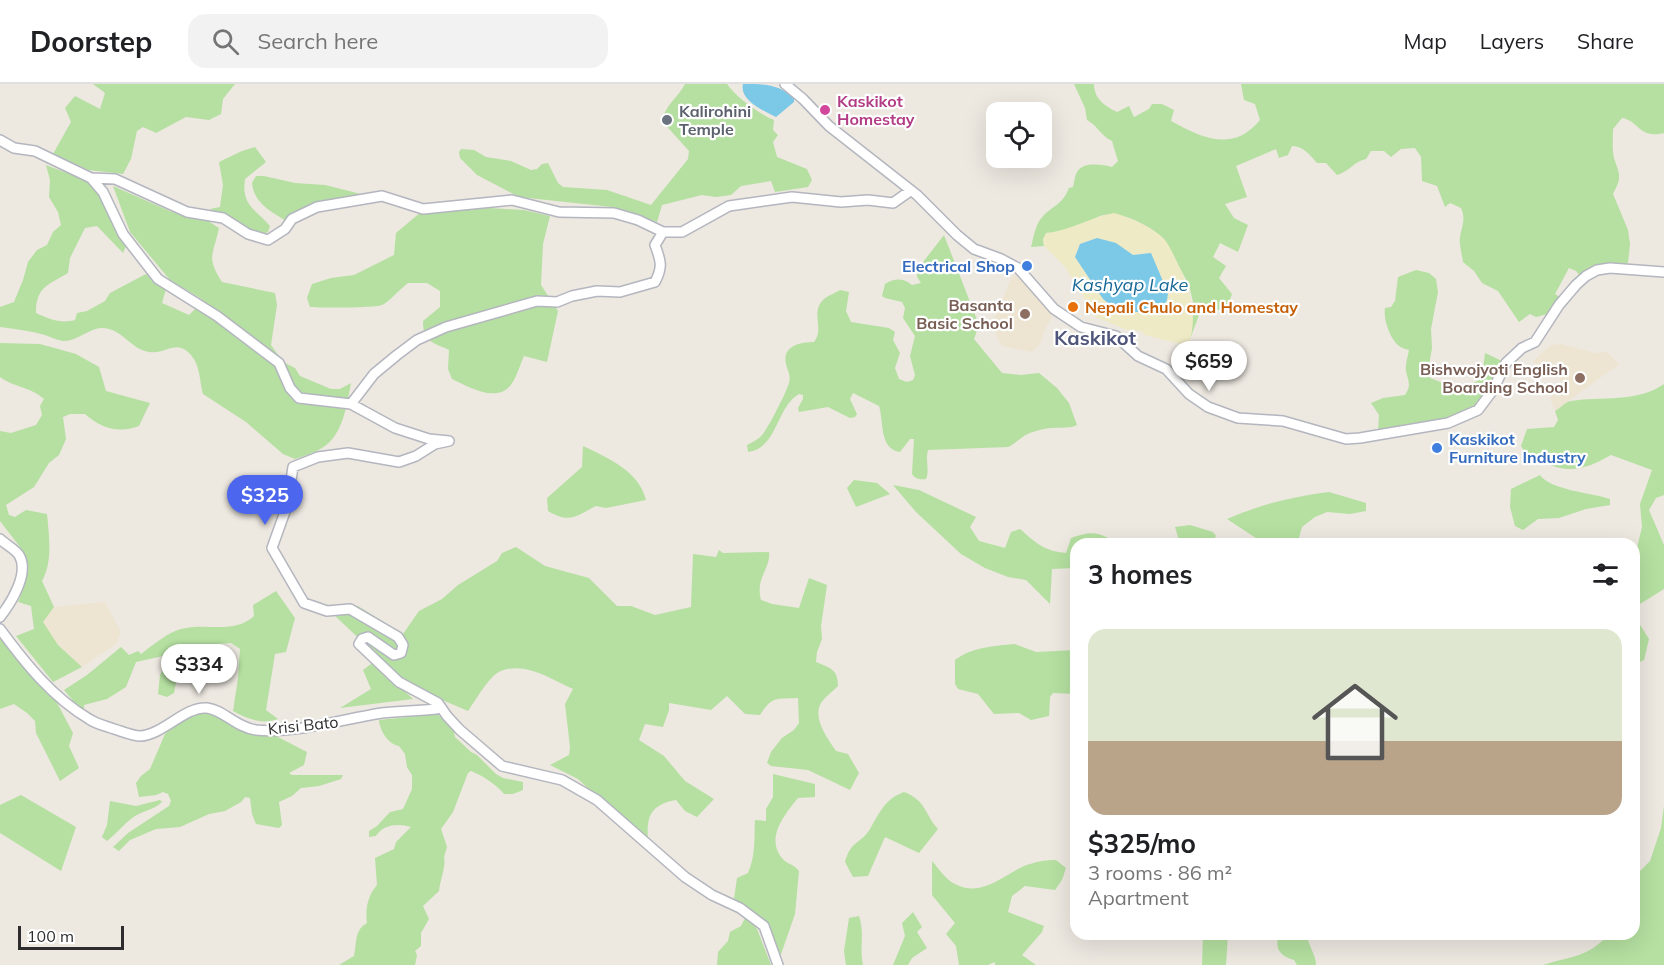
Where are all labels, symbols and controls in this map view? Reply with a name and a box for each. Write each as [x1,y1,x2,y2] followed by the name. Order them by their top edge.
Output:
[188,14,608,68] search box
[30,24,152,59] text: Doorstep
[209,25,242,58] icon: search
[257,27,378,55] text: Search here
[1404,28,1447,54] text: Map
[1480,28,1544,54] text: Layers
[1577,28,1634,54] text: Share
[837,91,915,129] place label: Kaskikot Homestay
[679,101,751,139] place label: Kalirohini Temple
[986,102,1052,168] map controls
[986,102,1052,168] button: locate
[818,103,832,117] marker: Kaskikot Homestay
[660,113,674,127] marker: Kalirohini Temple
[902,256,1015,276] place label: Electrical Shop
[1020,259,1034,273] marker: Electrical Shop
[1072,273,1189,296] water label: Kashyap Lake
[916,295,1013,333] place label: Basanta Basic School
[1085,297,1298,317] place label: Nepali Chulo and Homestay
[1066,300,1080,314] marker: Nepali Chulo and Homestay
[1018,307,1032,321] marker: Basanta Basic School
[1054,325,1136,350] district label: Kaskikot
[1173,341,1245,392] pin: $659
[1185,348,1233,373] text: $659
[1420,359,1568,397] place label: Bishwojyoti English Boarding School
[1573,371,1587,385] marker: Bishwojyoti English Boarding School
[1449,429,1586,467] place label: Kaskikot Furniture Industry
[1430,441,1444,455] marker: Kaskikot Furniture Industry
[229,475,301,526] pin: $325
[241,482,289,507] text: $325
[1088,558,1192,591] text: 3 homes
[1589,558,1622,591] icon: filters
[163,644,235,695] pin: $334
[175,651,223,676] text: $334
[1301,668,1409,776] icon: home
[267,711,339,739] street label: Krisi Bato
[1088,827,1196,860] text: $325/mo
[1088,860,1232,885] text: 3 rooms · 86 m²
[1088,885,1189,910] text: Apartment
[18,923,124,950] scale bar
[27,926,74,946] text: 100 m

